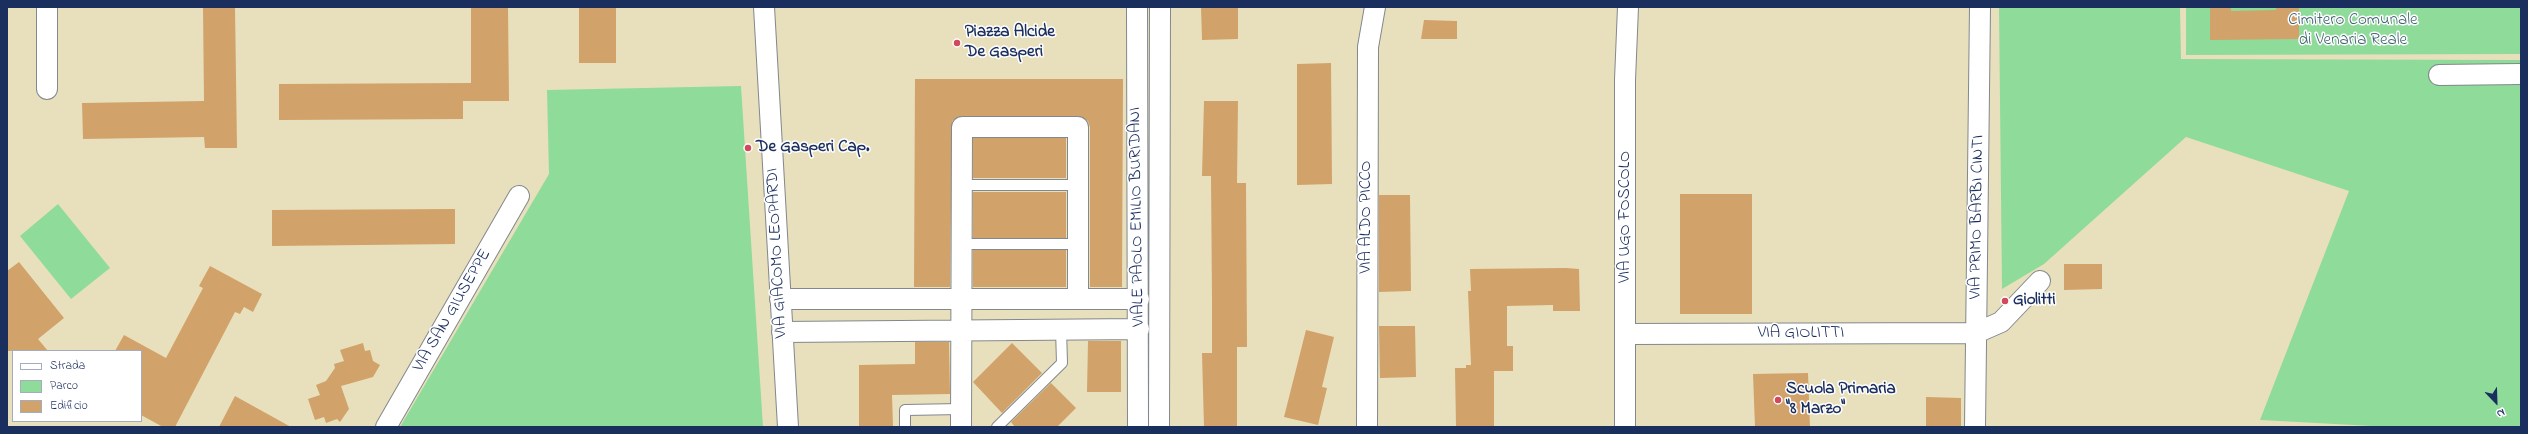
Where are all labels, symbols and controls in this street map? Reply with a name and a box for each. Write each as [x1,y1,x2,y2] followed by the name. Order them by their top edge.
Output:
[2288,11,2418,51] park label: Cimitero Comunale di Venaria Reale
[965,23,1055,63] place label: Piazza Alcide De Gasperi
[952,38,962,48] marker: Piazza Alcide De Gasperi
[1126,107,1150,327] street label: VIALE PAOLO EMILIO BURIDANI
[1966,135,1990,299] street label: VIA PRIMO BARBI CINTI
[756,138,870,158] place label: De Gasperi Cap.
[743,143,753,153] marker: De Gasperi Cap.
[1616,151,1636,283] street label: VIA UGO FOSCOLO
[1357,161,1377,273] street label: VIA ALDO PICCO
[763,167,793,339] street label: VIA GIACOMO LEOPARDI
[410,246,496,376] street label: VIA SAN GIUSEPPE
[2013,291,2055,311] place label: Giolitti
[2000,296,2010,306] marker: Giolitti
[1758,324,1844,344] street label: VIA GIOLITTI
[12,350,142,422] legend
[50,357,85,375] text: Strada
[50,377,78,395] text: Parco
[1786,380,1896,420] place label: Scuola Primaria "8 Marzo"
[2476,382,2516,422] north arrow
[1773,395,1783,405] marker: Scuola Primaria "8 Marzo"
[50,397,88,415] text: Edificio
[2494,404,2507,422] text: N

